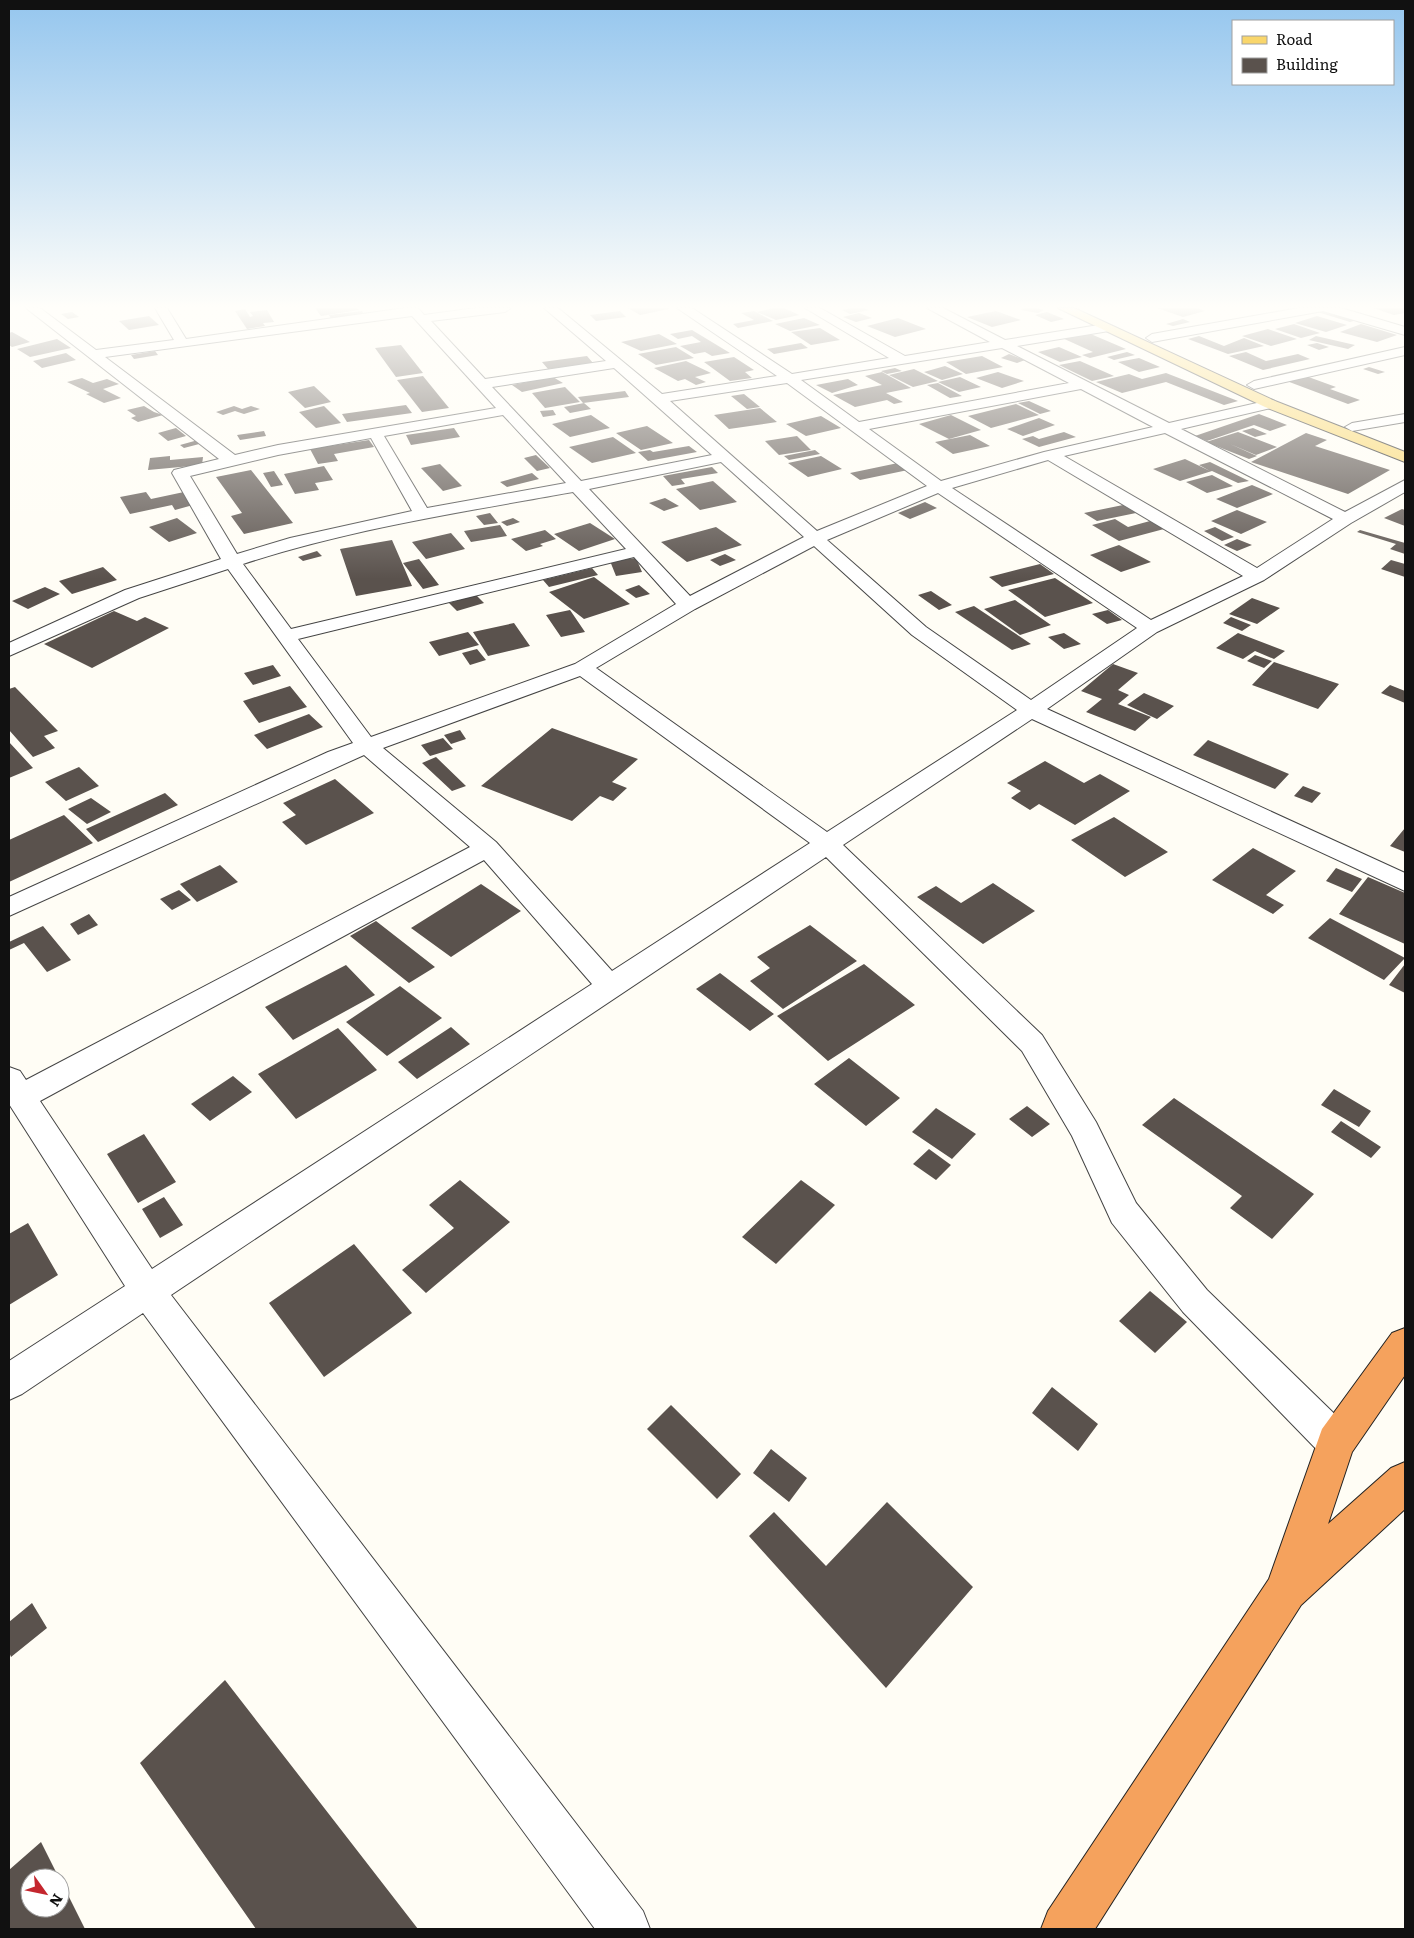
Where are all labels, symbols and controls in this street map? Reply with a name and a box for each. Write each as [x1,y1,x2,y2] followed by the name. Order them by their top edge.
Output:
[1232,20,1394,85] legend
[1276,27,1312,50] text: Road
[1276,52,1338,75] text: Building
[20,1868,70,1918] north arrow
[45,1890,68,1911] text: N

